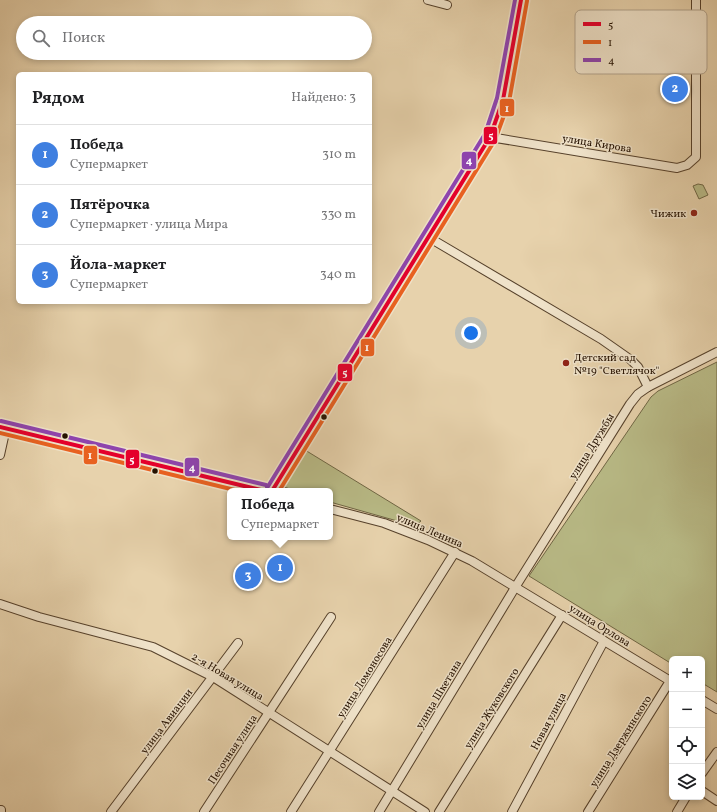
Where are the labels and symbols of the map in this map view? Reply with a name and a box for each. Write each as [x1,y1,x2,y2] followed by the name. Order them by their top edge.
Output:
[575,10,707,74] legend
[608,18,613,33] text: 5
[608,36,612,51] text: 1
[608,54,615,69] text: 4
[662,74,688,104] pin: 2
[499,98,515,117] line badge: 1
[505,102,509,117] text: 1
[483,126,498,145] line badge: 5
[488,129,494,144] text: 5
[561,132,633,157] street label: улица Кирова
[461,151,477,170] line badge: 4
[466,154,473,169] text: 4
[650,207,686,222] place label: Чижик
[689,208,699,218] marker: Чижик
[461,323,481,343] your location
[360,338,375,357] line badge: 1
[365,341,369,356] text: 1
[574,351,660,379] place label: Детский сад №19 "Светлячок"
[561,358,571,368] marker: Детский сад №19 "Светлячок"
[337,363,353,382] line badge: 5
[342,366,348,381] text: 5
[566,411,619,483] street label: улица Дружбы
[319,412,329,422] unlabelled marker
[60,431,70,441] unlabelled marker
[83,445,98,465] line badge: 1
[88,449,92,464] text: 1
[125,449,140,469] line badge: 5
[129,453,135,468] text: 5
[184,457,200,477] line badge: 4
[189,461,196,476] text: 4
[150,466,160,476] unlabelled marker
[394,511,466,552] street label: улица Ленина
[267,553,293,583] pin: 1
[235,561,261,591] pin: 3
[566,601,633,651] street label: улица Орлова
[334,634,397,722] street label: улица Ломоносова
[188,650,267,705] street label: 2-я Новая улица
[413,657,466,732] street label: улица Шкетана
[461,665,523,752] street label: улица Жуковского
[138,686,197,758] street label: улица Авиации
[528,690,571,753] street label: Новая улица
[587,693,656,791] street label: улица Дзержинского
[205,712,262,788] street label: Песочная улица

